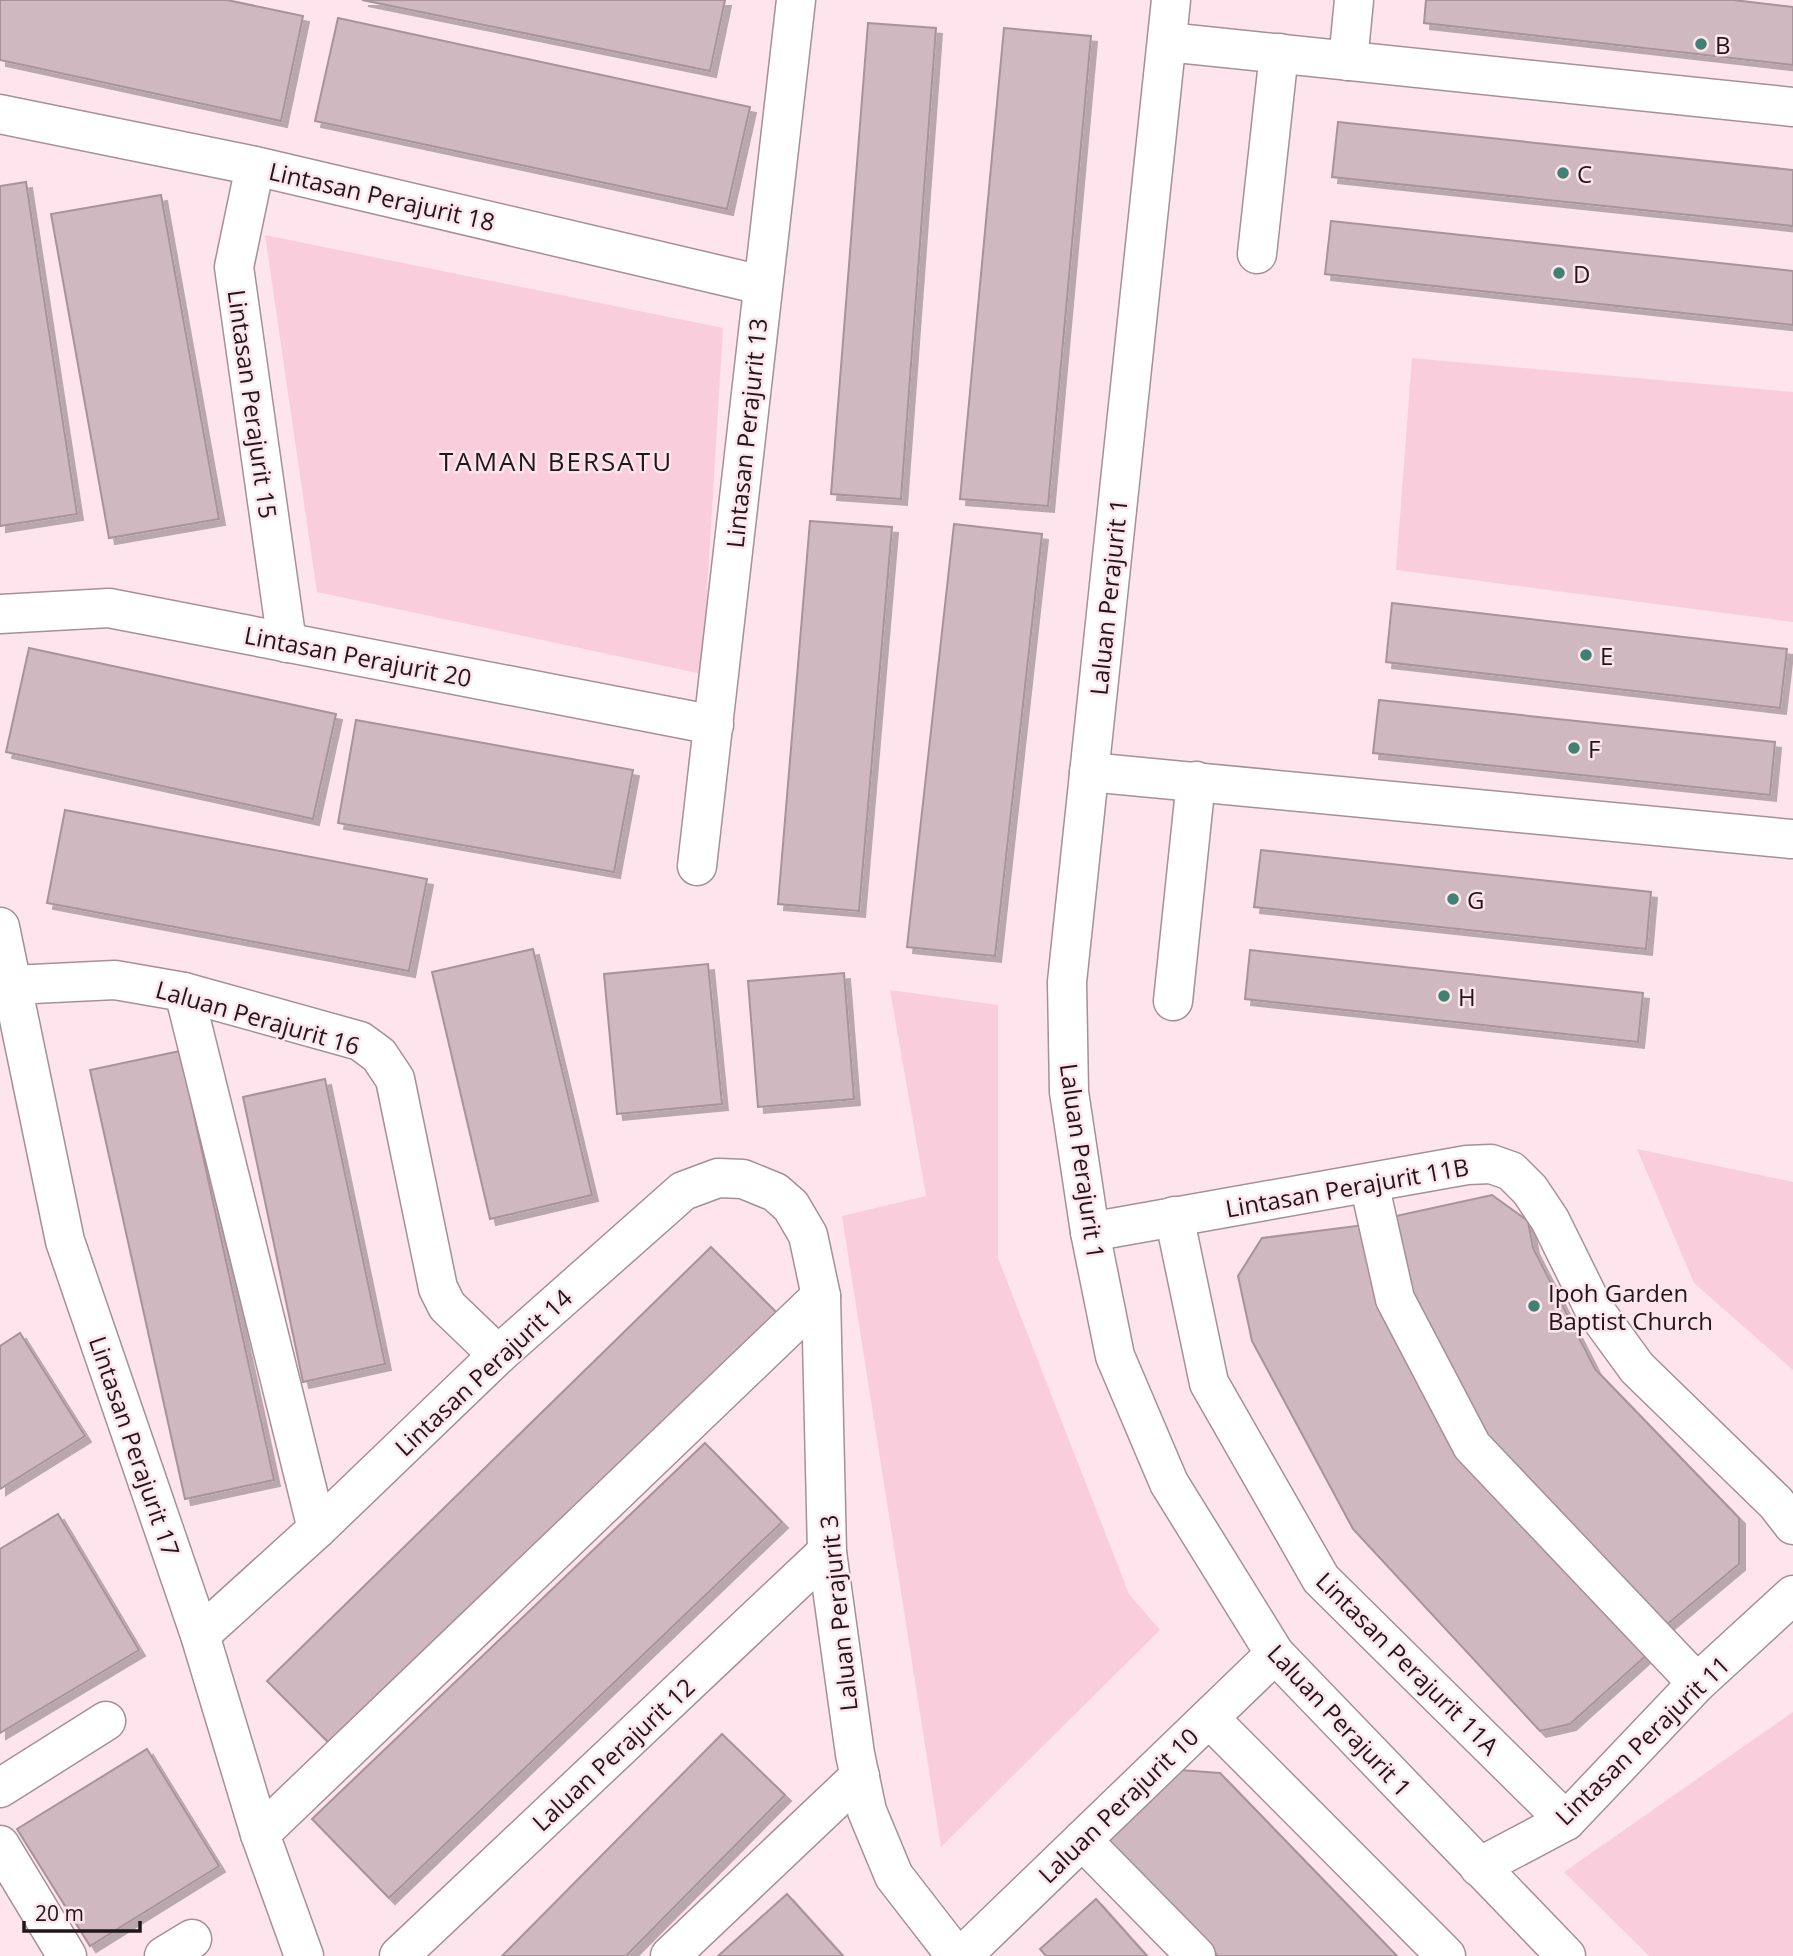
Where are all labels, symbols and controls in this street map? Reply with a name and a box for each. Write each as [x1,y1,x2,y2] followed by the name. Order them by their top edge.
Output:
[1715,28,1731,61] place label: B
[1693,36,1709,52] marker: B
[266,154,498,238] street label: Lintasan Perajurit 18
[1577,157,1592,190] place label: C
[1555,165,1571,181] marker: C
[1573,257,1590,290] place label: D
[1551,265,1567,281] marker: D
[221,287,285,521] street label: Lintasan Perajurit 15
[718,316,774,550] street label: Lintasan Perajurit 13
[439,443,673,479] district label: TAMAN BERSATU
[1081,497,1135,697] street label: Laluan Perajurit 1
[242,618,474,694] street label: Lintasan Perajurit 20
[1600,639,1613,672] place label: E
[1578,647,1594,663] marker: E
[1588,732,1600,765] place label: F
[1566,740,1582,756] marker: F
[1467,883,1484,916] place label: G
[1445,891,1461,907] marker: G
[152,972,364,1062] street label: Laluan Perajurit 16
[1458,980,1476,1013] place label: H
[1436,988,1452,1004] marker: H
[1053,1061,1113,1261] street label: Laluan Perajurit 1
[1223,1149,1471,1225] street label: Lintasan Perajurit 11B
[1548,1276,1713,1337] place label: Ipoh Garden Baptist Church
[387,1281,579,1463] street label: Lintasan Perajurit 14
[1526,1298,1542,1314] marker: Ipoh Garden Baptist Church
[82,1331,188,1561] street label: Lintasan Perajurit 17
[811,1513,865,1713] street label: Laluan Perajurit 3
[1309,1564,1507,1762] street label: Lintasan Perajurit 11A
[1261,1637,1419,1803] street label: Laluan Perajurit 1
[1548,1648,1736,1832] street label: Lintasan Perajurit 11
[525,1670,701,1838] street label: Laluan Perajurit 12
[1031,1720,1205,1890] street label: Laluan Perajurit 10
[24,1890,140,1934] scale bar
[35,1899,84,1927] text: 20 m

